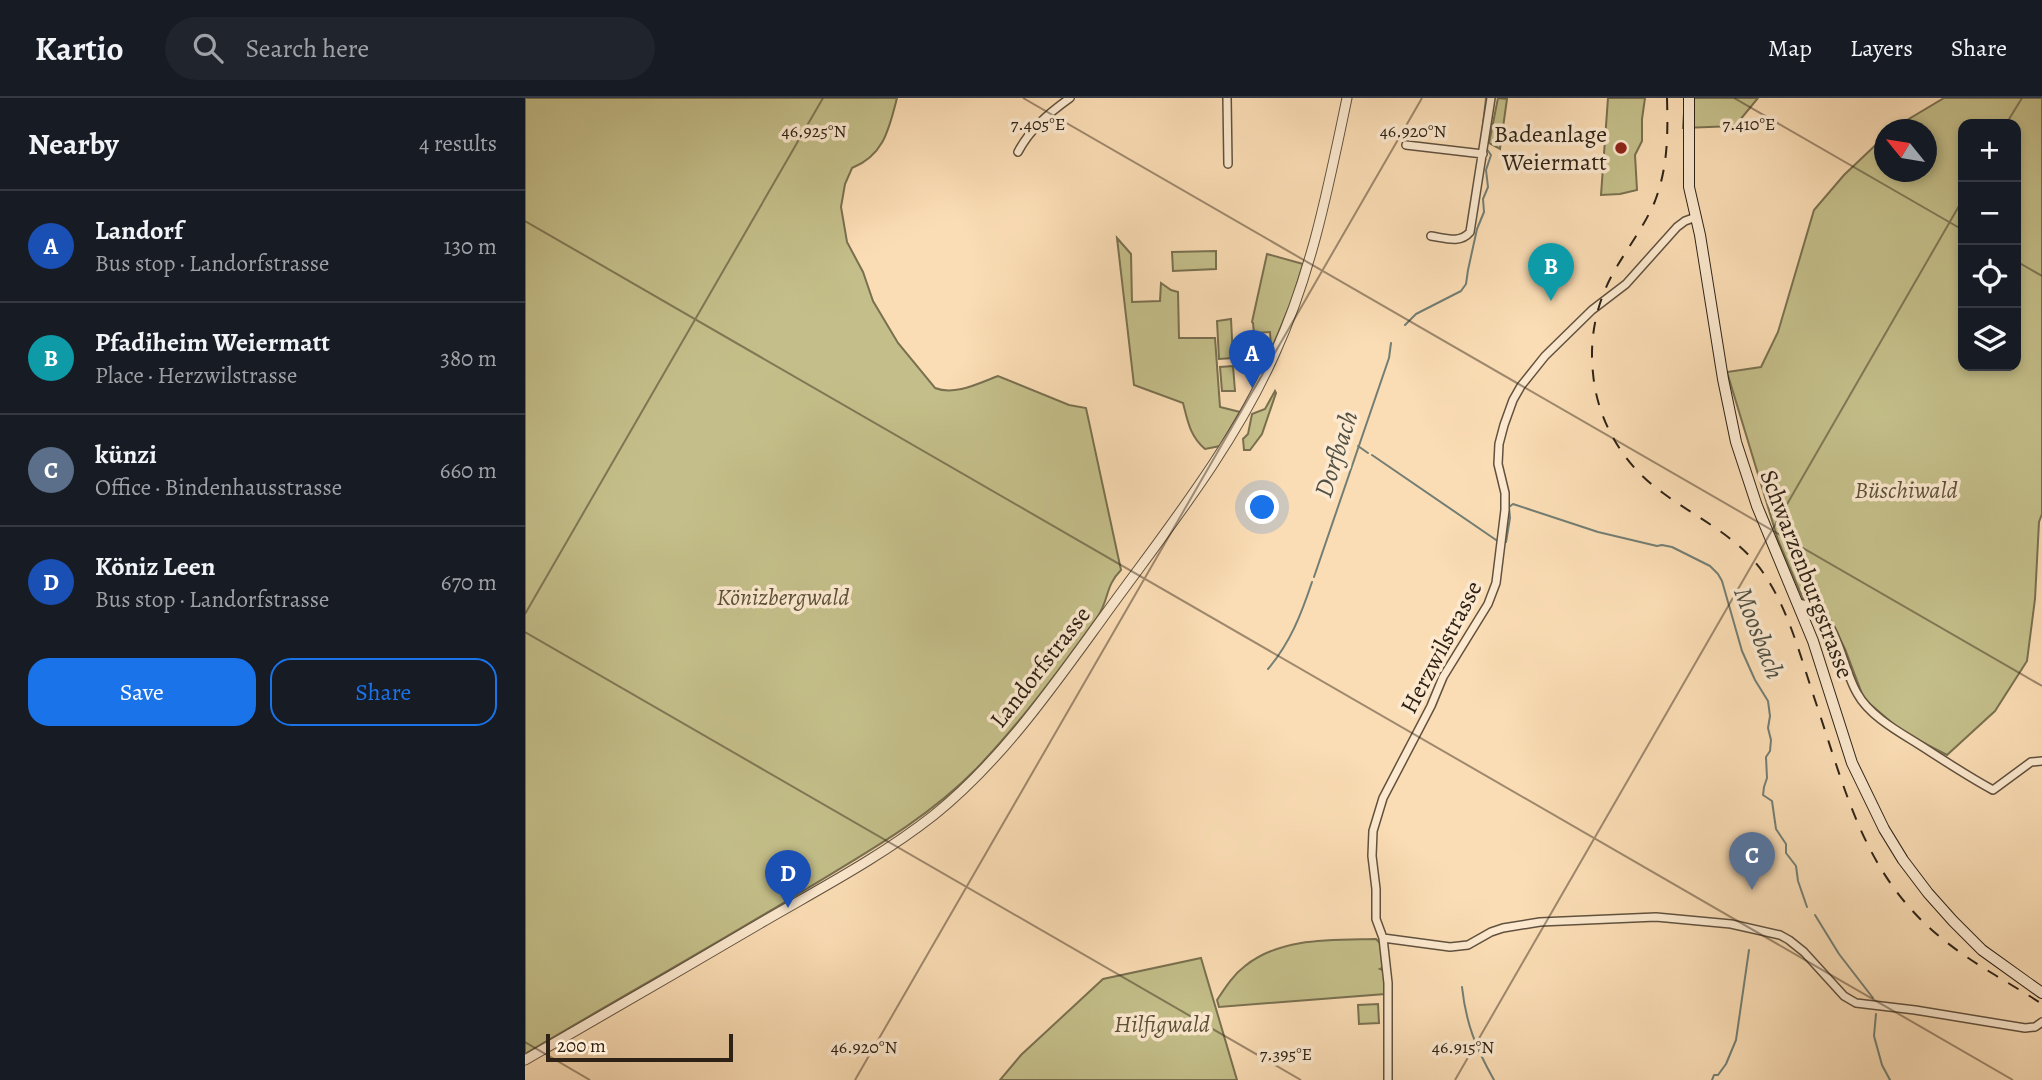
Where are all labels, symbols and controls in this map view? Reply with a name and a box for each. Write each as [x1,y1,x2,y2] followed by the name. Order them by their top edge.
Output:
[165,17,655,80] search box
[35,26,123,71] text: Kartio
[189,29,227,67] icon: search
[245,31,369,66] text: Search here
[1768,32,1812,64] text: Map
[1850,32,1913,64] text: Layers
[1951,32,2007,64] text: Share
[1011,112,1065,136] text: 7.405°E
[1722,112,1776,136] text: 7.410°E
[1494,118,1607,178] place label: Badeanlage Weiermatt
[782,119,846,143] text: 46.925°N
[1380,119,1446,143] text: 46.920°N
[1874,119,1937,182] north arrow
[1958,119,2021,371] map controls
[1958,119,2021,182] button: +
[28,124,119,164] text: Nearby
[419,128,497,159] text: 4 results
[1613,140,1629,156] marker: Badeanlage Weiermatt
[1958,182,2021,245] button: −
[95,213,183,248] text: Landorf
[44,231,58,262] text: A
[444,231,497,262] text: 130 m
[1528,243,1574,301] pin: B
[1958,245,2021,308] button: locate
[95,248,329,279] text: Bus stop · Landorfstrasse
[1958,308,2021,371] button: layers
[95,325,330,360] text: Pfadiheim Weiermatt
[1229,330,1275,388] pin: A
[44,343,58,374] text: B
[440,343,497,374] text: 380 m
[95,360,297,391] text: Place · Herzwilstrasse
[1306,406,1366,502] water label: Dorfbach
[95,437,157,472] text: künzi
[44,455,58,486] text: C
[440,455,497,486] text: 660 m
[1753,465,1861,683] street label: Schwarzenburgstrasse
[95,472,342,503] text: Office · Bindenhausstrasse
[1854,474,1958,506] park label: Büschiwald
[1245,490,1279,524] your location
[95,549,215,584] text: Köniz Leen
[43,567,59,598] text: D
[441,567,497,598] text: 670 m
[1393,575,1489,719] street label: Herzwilstrasse
[717,581,849,613] park label: Könizbergwald
[1725,582,1793,684] water label: Moosbach
[95,584,329,615] text: Bus stop · Landorfstrasse
[982,600,1098,734] street label: Landorfstrasse
[28,658,256,726] button: Save
[270,658,497,726] button: Share
[1729,832,1775,890] pin: C
[765,850,811,908] pin: D
[1114,1008,1210,1040] park label: Hilfigwald
[546,1031,733,1063] scale bar
[557,1033,606,1059] text: 200 m
[831,1035,897,1059] text: 46.920°N
[1432,1035,1494,1059] text: 46.915°N
[1260,1042,1312,1066] text: 7.395°E

